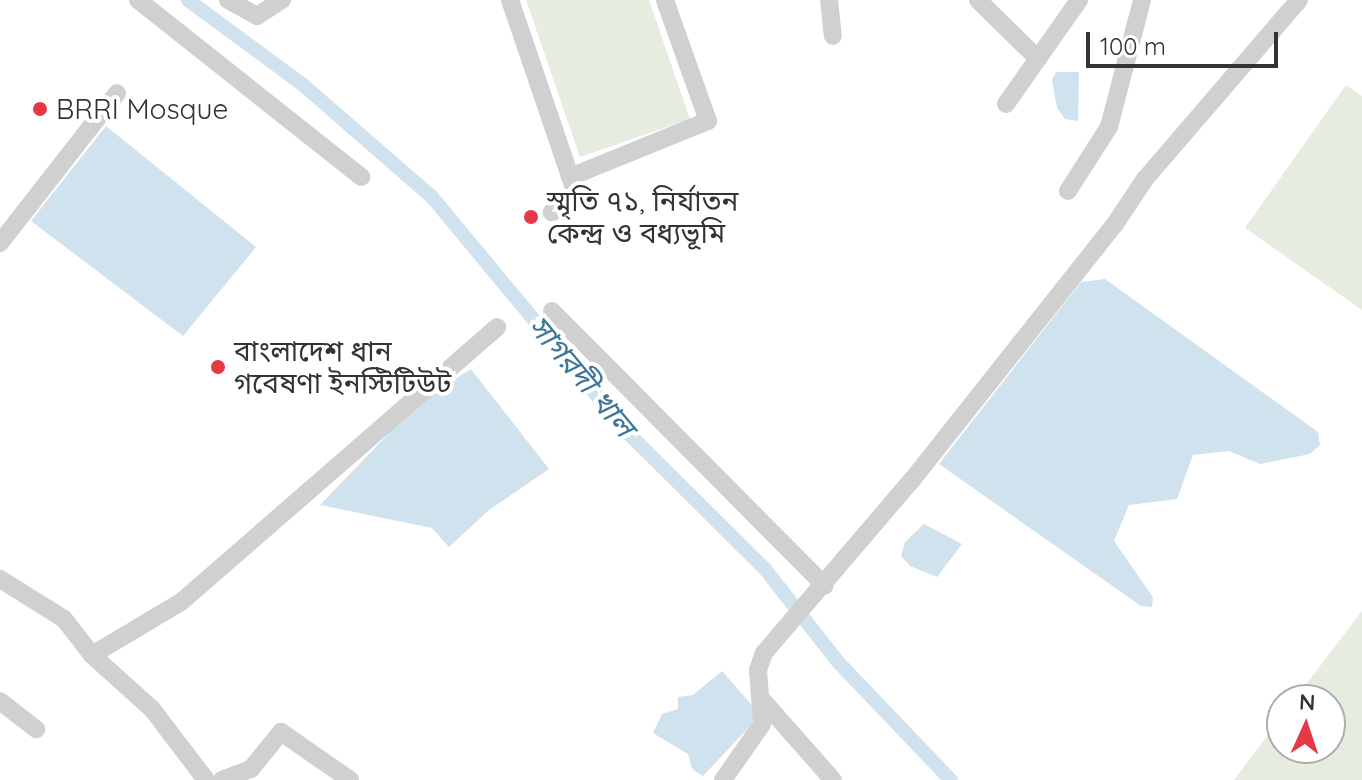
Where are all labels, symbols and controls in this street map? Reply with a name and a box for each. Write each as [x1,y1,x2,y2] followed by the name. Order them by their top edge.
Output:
[1090,16,1282,66] scale bar
[1100,31,1166,61] text: 100 m
[56,92,228,126] place label: BRRI Mosque
[31,100,49,118] marker: BRRI Mosque
[547,184,738,250] place label: স্মৃতি ৭১, নির্যাতন কেন্দ্র ও বধ্যভূমি
[522,208,540,226] marker: স্মৃতি ৭১, নির্যাতন কেন্দ্র ও বধ্যভূমি
[521,308,643,444] water label: সাগরদী খাল
[234,334,451,400] place label: বাংলাদেশ ধান গবেষণা ইনস্টিটিউট
[209,358,227,376] marker: বাংলাদেশ ধান গবেষণা ইনস্টিটিউট
[1266,684,1346,764] north arrow
[1298,688,1316,716] text: N

